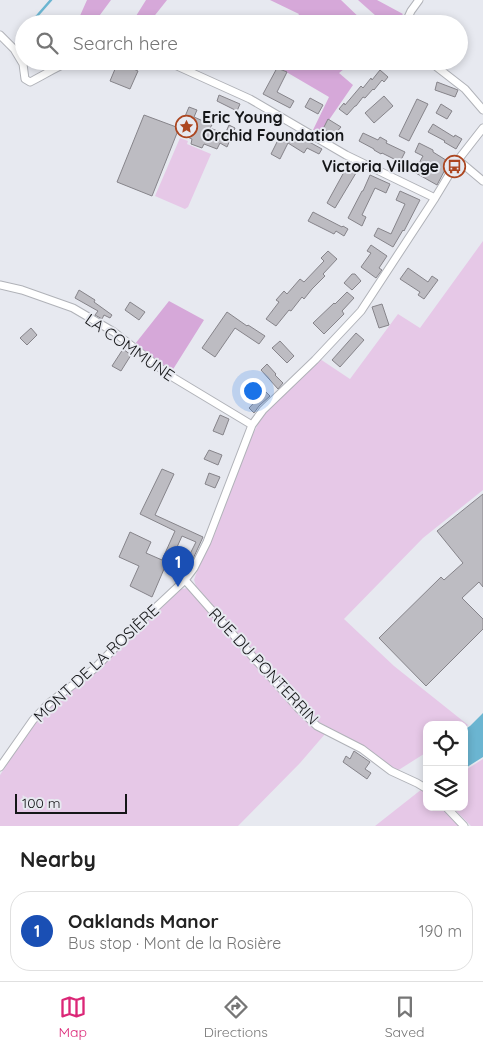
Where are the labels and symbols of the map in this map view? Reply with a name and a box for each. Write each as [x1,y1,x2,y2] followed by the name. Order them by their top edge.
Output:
[202,107,344,145] place label: Eric Young Orchid Foundation
[174,114,198,138] place icon: Eric Young Orchid Foundation
[443,154,467,178] bus stop icon: Victoria Village
[322,156,439,176] place label: Victoria Village
[81,309,179,385] street label: LA COMMUNE
[240,378,266,404] your location
[162,546,194,587] pin: 1
[29,600,163,726] street label: MONT DE LA ROSIÈRE
[205,604,323,728] street label: RUE DU PONTERRIN
[15,791,128,814] scale bar

